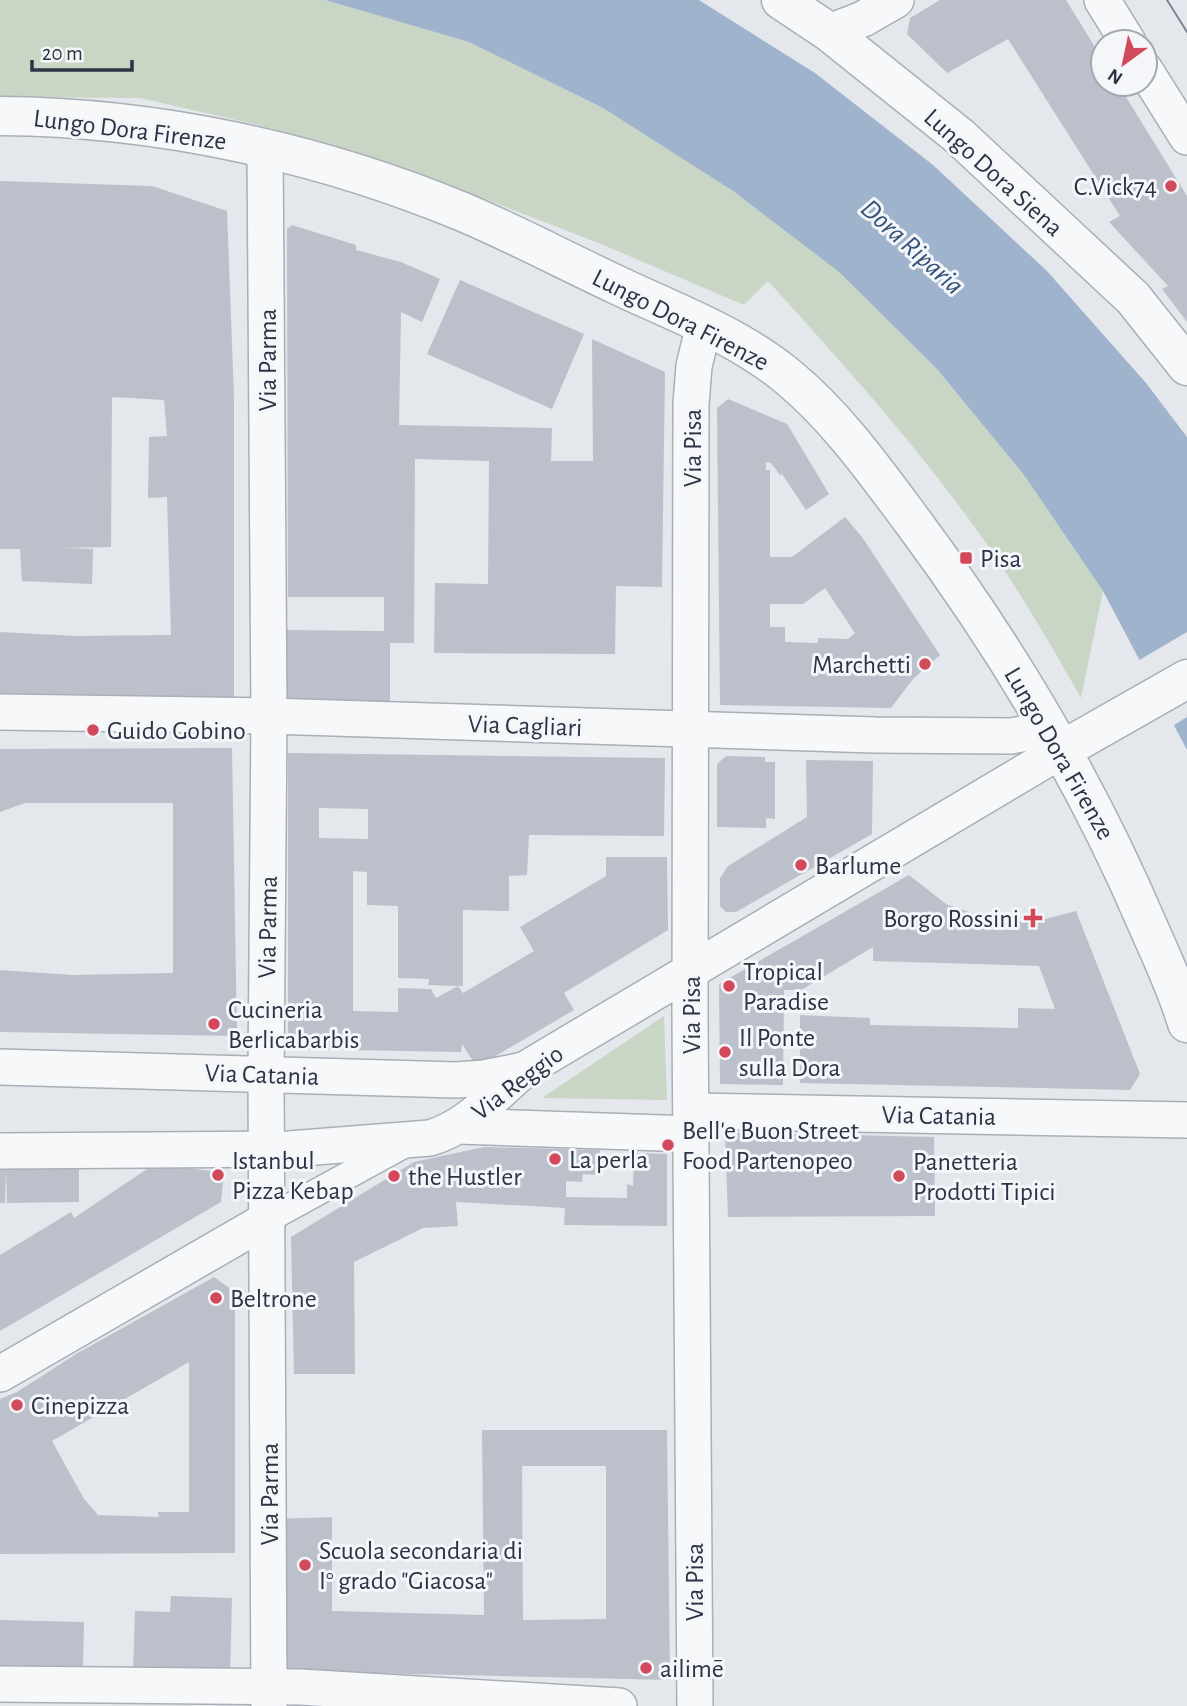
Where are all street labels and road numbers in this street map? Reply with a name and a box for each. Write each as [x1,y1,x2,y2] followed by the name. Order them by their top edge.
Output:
[919,104,1068,242] street label: Lungo Dora Siena
[32,105,228,155] street label: Lungo Dora Firenze
[588,264,773,376] street label: Lungo Dora Firenze
[255,308,281,412] street label: Via Parma
[680,409,706,487] street label: Via Pisa
[999,663,1119,844] street label: Lungo Dora Firenze
[467,711,583,741] street label: Via Cagliari
[254,875,282,979] street label: Via Parma
[679,976,705,1054] street label: Via Pisa
[467,1040,568,1125] street label: Via Reggio
[204,1060,320,1090] street label: Via Catania
[881,1102,996,1130] street label: Via Catania
[257,1442,283,1546] street label: Via Parma
[682,1543,708,1621] street label: Via Pisa

